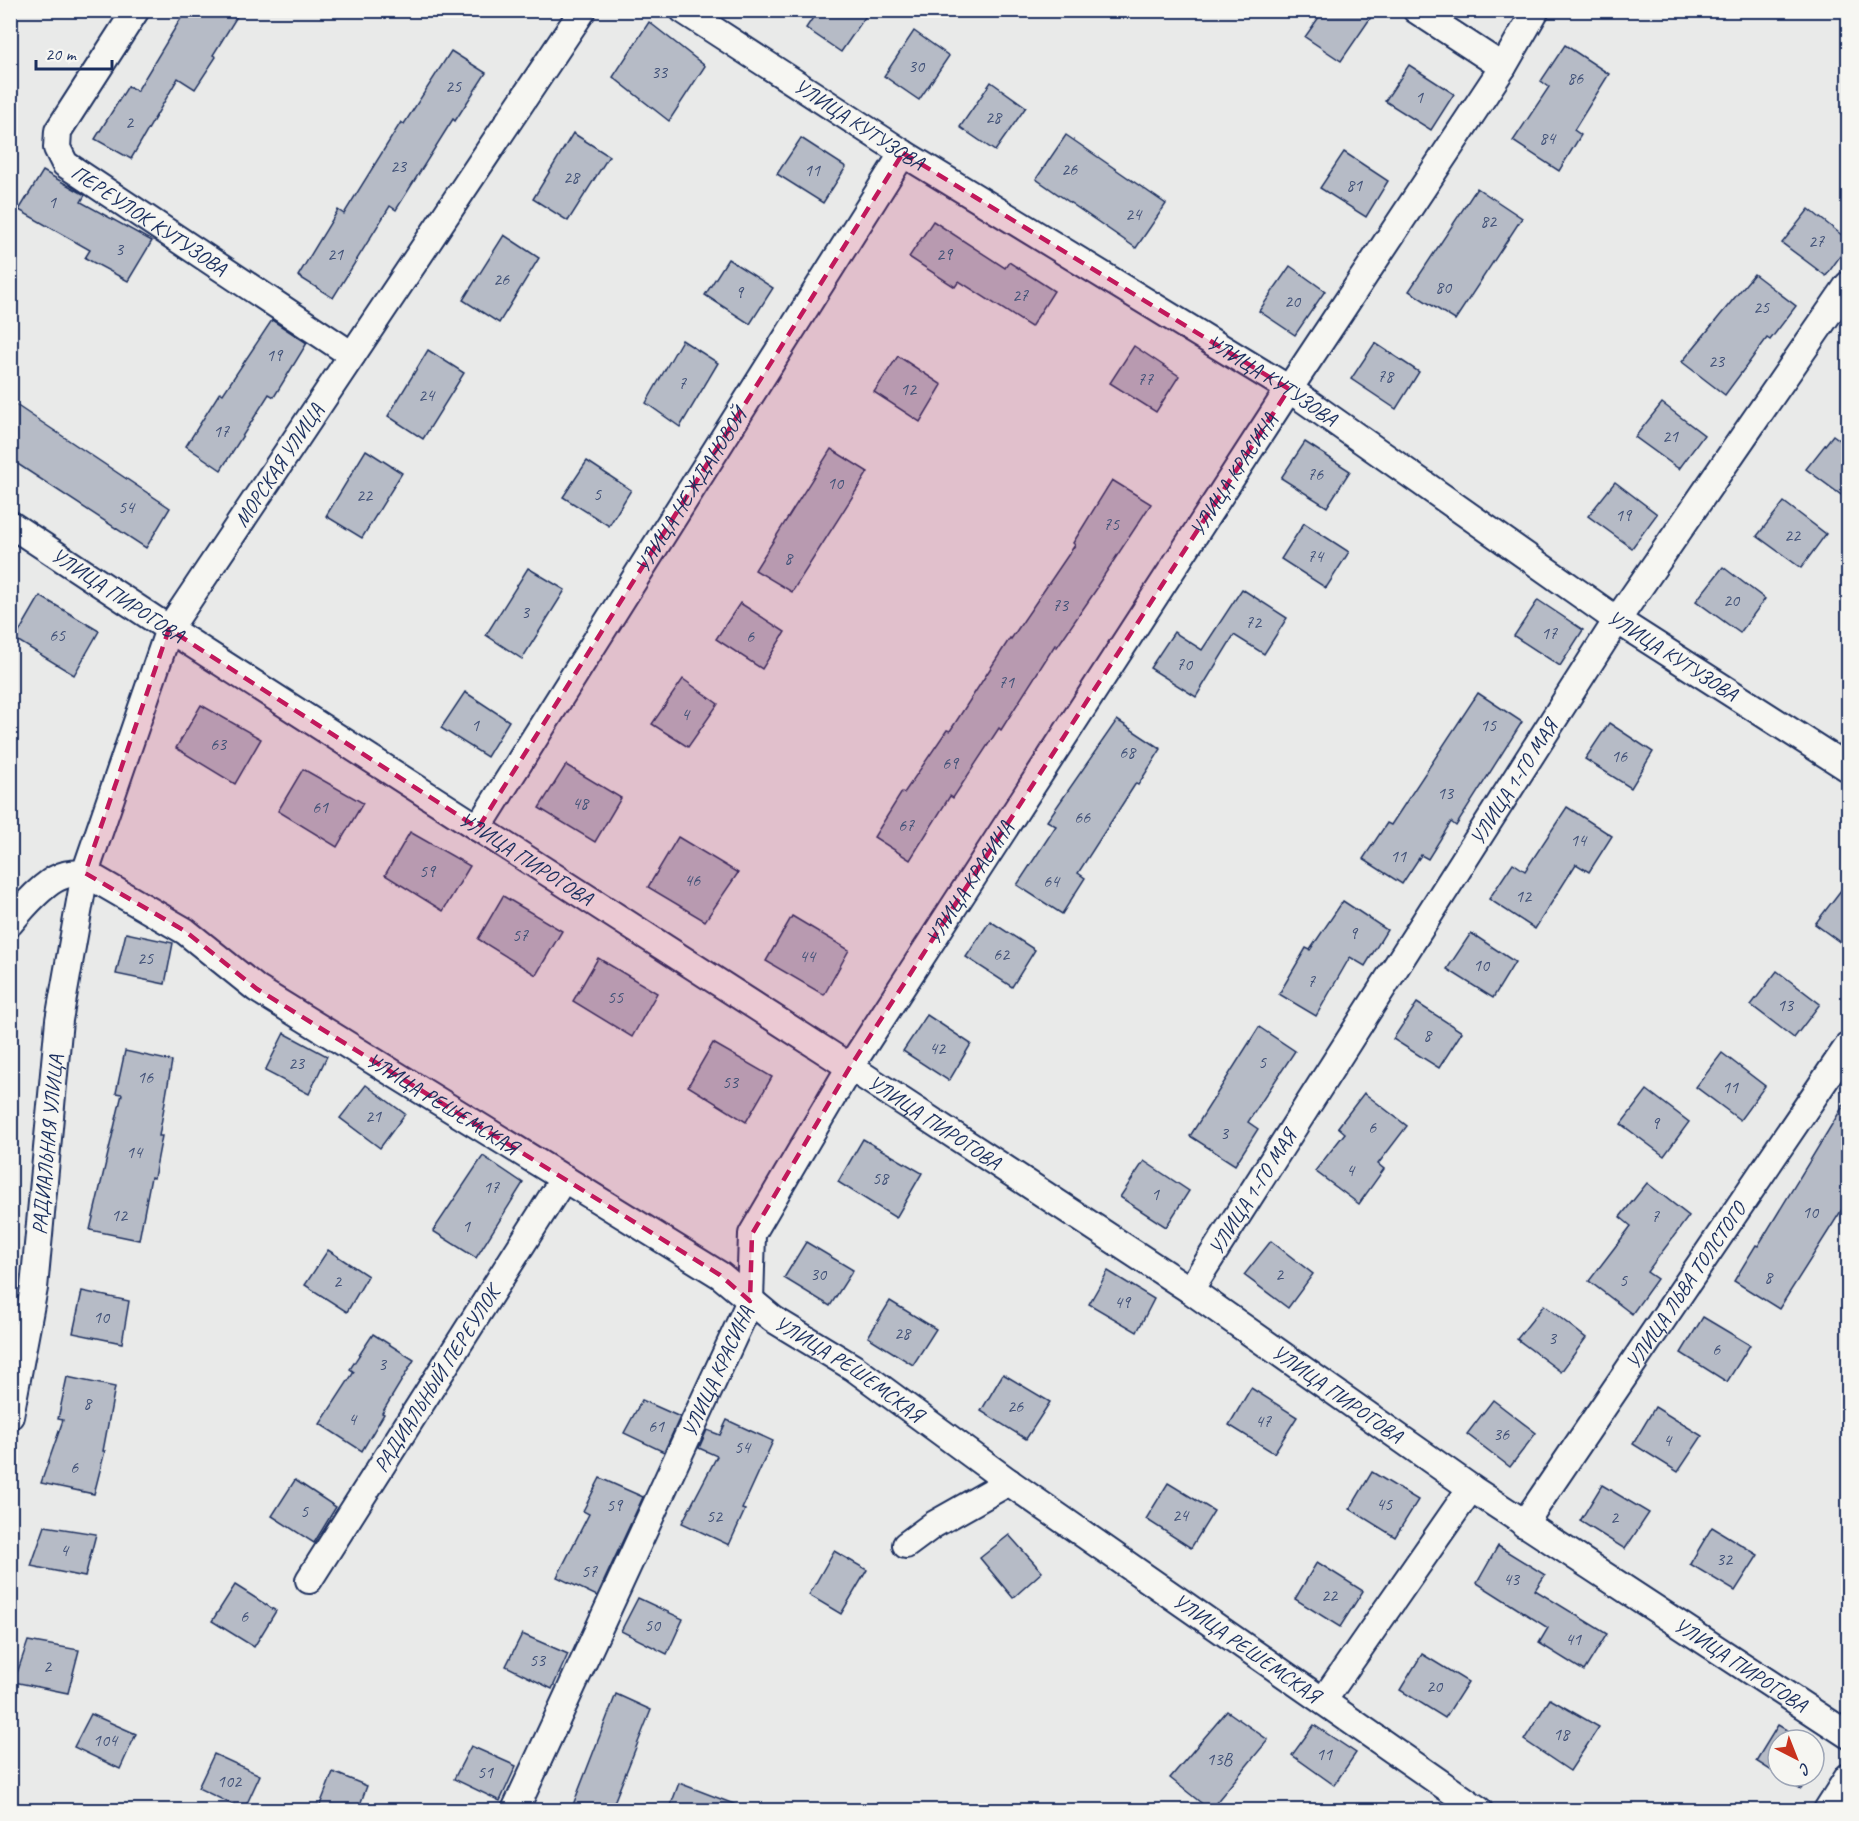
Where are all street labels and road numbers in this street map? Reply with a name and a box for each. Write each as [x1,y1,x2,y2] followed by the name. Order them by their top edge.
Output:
[789,73,930,176] street label: УЛИЦА КУТУЗОВА
[67,159,232,281] street label: ПЕРЕУЛОК КУТУЗОВА
[1202,329,1343,433] street label: УЛИЦА КУТУЗОВА
[228,398,329,531] street label: МОРСКАЯ УЛИЦА
[629,400,754,577] street label: УЛИЦА НЕЖДАНОВОЙ
[1184,408,1283,541] street label: УЛИЦА КРАСИНА
[46,542,190,649] street label: УЛИЦА ПИРОГОВА
[1602,604,1744,708] street label: УЛИЦА КУТУЗОВА
[1464,713,1565,850] street label: УЛИЦА 1-ГО МАЯ
[454,806,599,912] street label: УЛИЦА ПИРОГОВА
[920,816,1019,949] street label: УЛИЦА КРАСИНА
[362,1047,526,1162] street label: УЛИЦА РЕШЕМСКАЯ
[26,1053,69,1236] street label: РАДИАЛЬНАЯ УЛИЦА
[863,1069,1007,1176] street label: УЛИЦА ПИРОГОВА
[1203,1122,1303,1260] street label: УЛИЦА 1-ГО МАЯ
[1620,1195,1753,1374] street label: УЛИЦА ЛЬВА ТОЛСТОГО
[368,1277,508,1477] street label: РАДИАЛЬНЫЙ ПЕРЕУЛОК
[676,1302,759,1441] street label: УЛИЦА КРАСИНА
[770,1310,931,1430] street label: УЛИЦА РЕШЕМСКАЯ
[1267,1339,1409,1450] street label: УЛИЦА ПИРОГОВА
[1168,1588,1328,1710] street label: УЛИЦА РЕШЕМСКАЯ
[1669,1612,1813,1718] street label: УЛИЦА ПИРОГОВА

